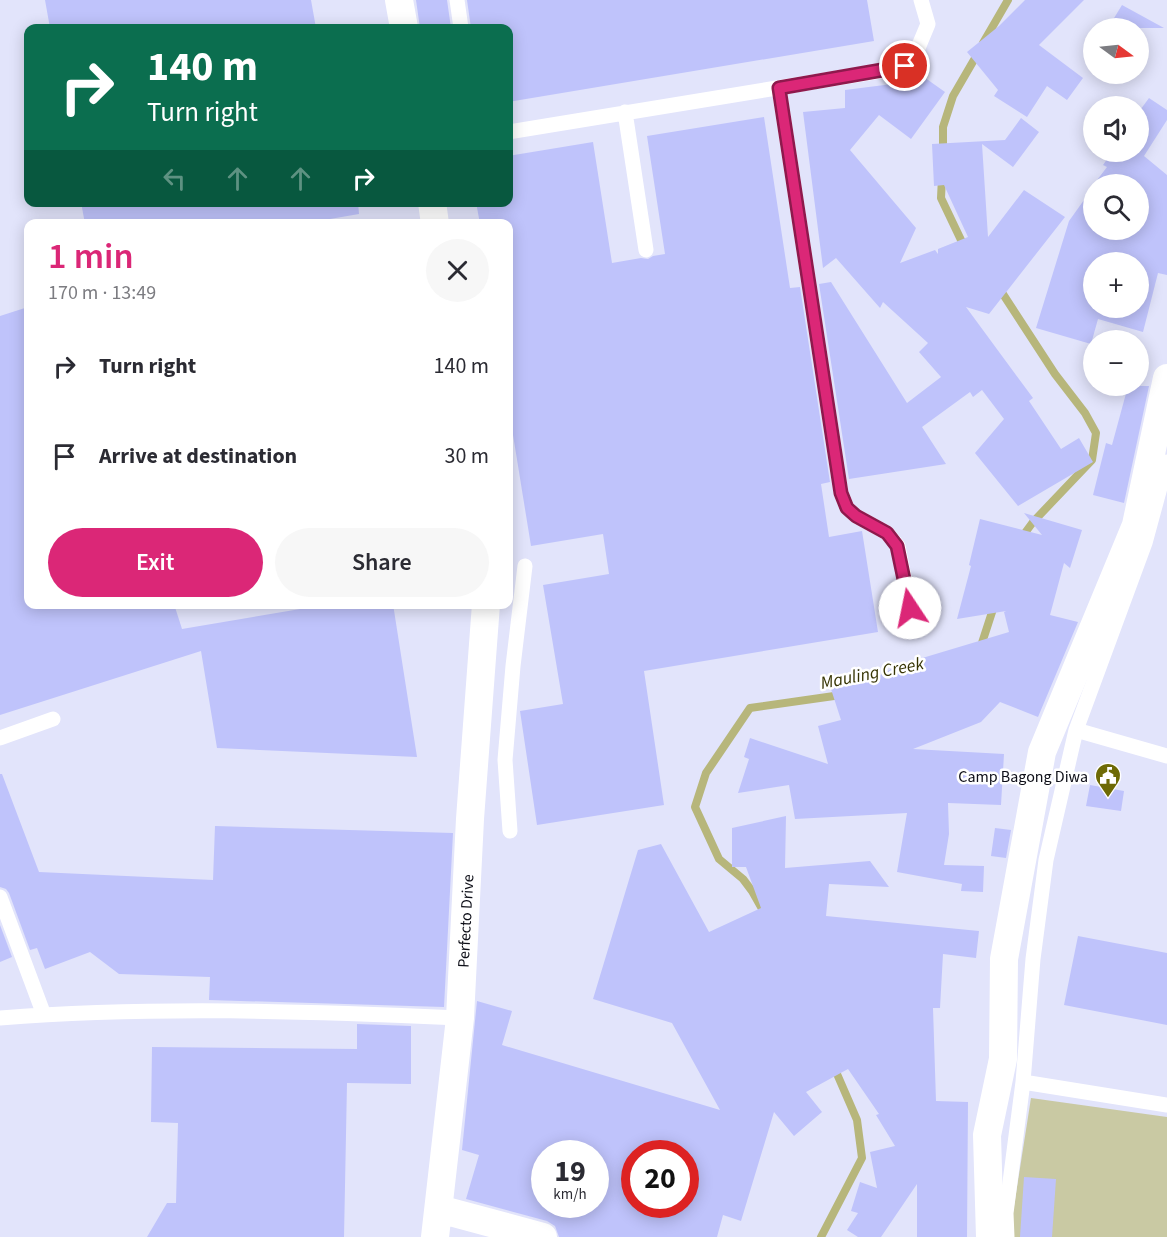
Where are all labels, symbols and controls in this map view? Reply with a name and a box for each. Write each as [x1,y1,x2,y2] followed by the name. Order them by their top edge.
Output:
[1083,18,1149,84] north arrow
[1083,18,1149,396] map controls
[147,37,258,97] text: 140 m
[879,40,930,91] pin
[48,48,126,126] icon: right
[888,49,921,82] icon: arrive
[147,93,258,132] text: Turn right
[1083,96,1149,162] button: sound
[158,162,191,195] icon: left
[221,162,254,195] icon: ahead
[284,162,317,195] icon: ahead
[347,162,380,195] icon: right
[1083,174,1149,240] button: search
[48,231,134,282] text: 1 min
[426,239,489,302] button: close
[1083,252,1149,318] button: +
[48,279,156,307] text: 170 m · 13:49
[1083,330,1149,396] button: −
[48,350,81,383] icon: right
[99,350,196,382] text: Turn right
[434,350,489,382] text: 140 m
[48,440,81,473] icon: arrive
[99,440,297,472] text: Arrive at destination
[444,440,489,472] text: 30 m
[48,528,263,597] button: Exit
[275,528,489,597] button: Share
[878,576,942,640] position arrow
[818,651,926,696] water label: Mauling Creek
[1093,761,1123,799] public building icon: Camp Bagong Diwa
[958,766,1088,788] place label: Camp Bagong Diwa
[453,874,479,968] street label: Perfecto Drive
[621,1140,699,1218] speed limit sign: 20
[554,1150,586,1193] text: 19
[553,1184,587,1205] text: km/h

